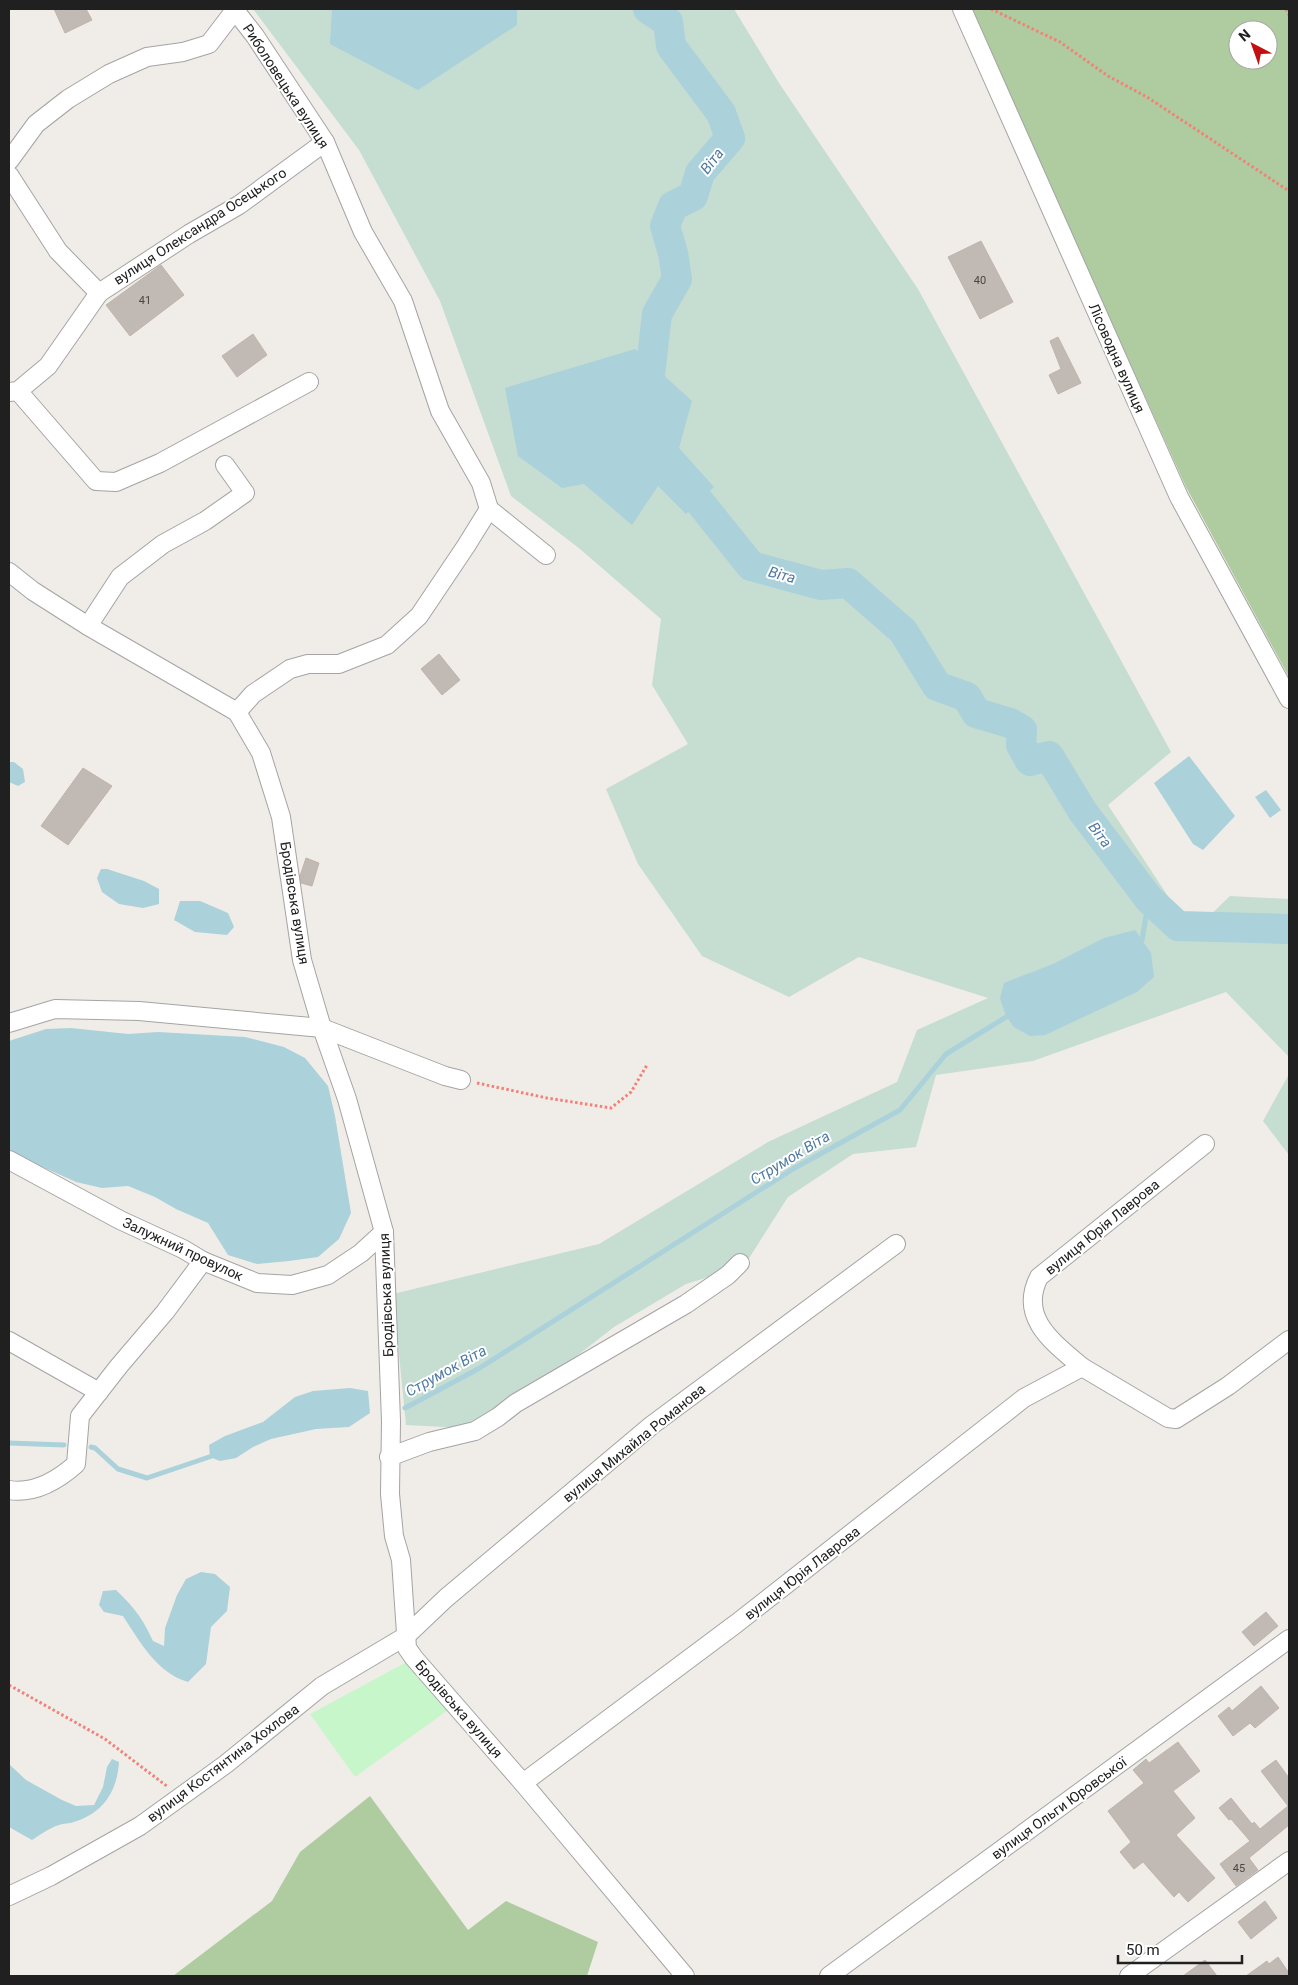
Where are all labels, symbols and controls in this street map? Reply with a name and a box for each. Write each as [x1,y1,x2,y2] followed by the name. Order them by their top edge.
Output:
[1228,20,1278,70] north arrow
[240,21,332,151] street label: Риболовецька вулиця
[1235,26,1253,44] text: N
[696,145,728,177] water label: Віта
[111,164,289,288] street label: вулиця Олександра Осецького
[974,274,986,287] house number: 40
[139,294,151,307] house number: 41
[1086,301,1148,415] street label: Лісоводна вулиця
[766,563,798,587] water label: Віта
[1085,819,1115,851] water label: Віта
[277,840,313,966] street label: Бродівська вулиця
[747,1127,833,1189] water label: Струмок Віта
[1042,1176,1162,1278] street label: вулиця Юрія Лаврова
[120,1214,246,1284] street label: Залужний провулок
[376,1233,396,1357] street label: Бродівська вулиця
[403,1341,490,1401] water label: Струмок Віта
[560,1381,708,1505] street label: вулиця Михайла Романова
[741,1523,863,1623] street label: вулиця Юрія Лаврова
[412,1657,506,1761] street label: Бродівська вулиця
[144,1701,302,1825] street label: вулиця Костянтина Хохлова
[988,1753,1130,1862] street label: вулиця Ольги Юровської
[1233,1862,1245,1875] house number: 45
[1118,1932,1242,1964] scale bar
[1126,1941,1160,1959] text: 50 m

